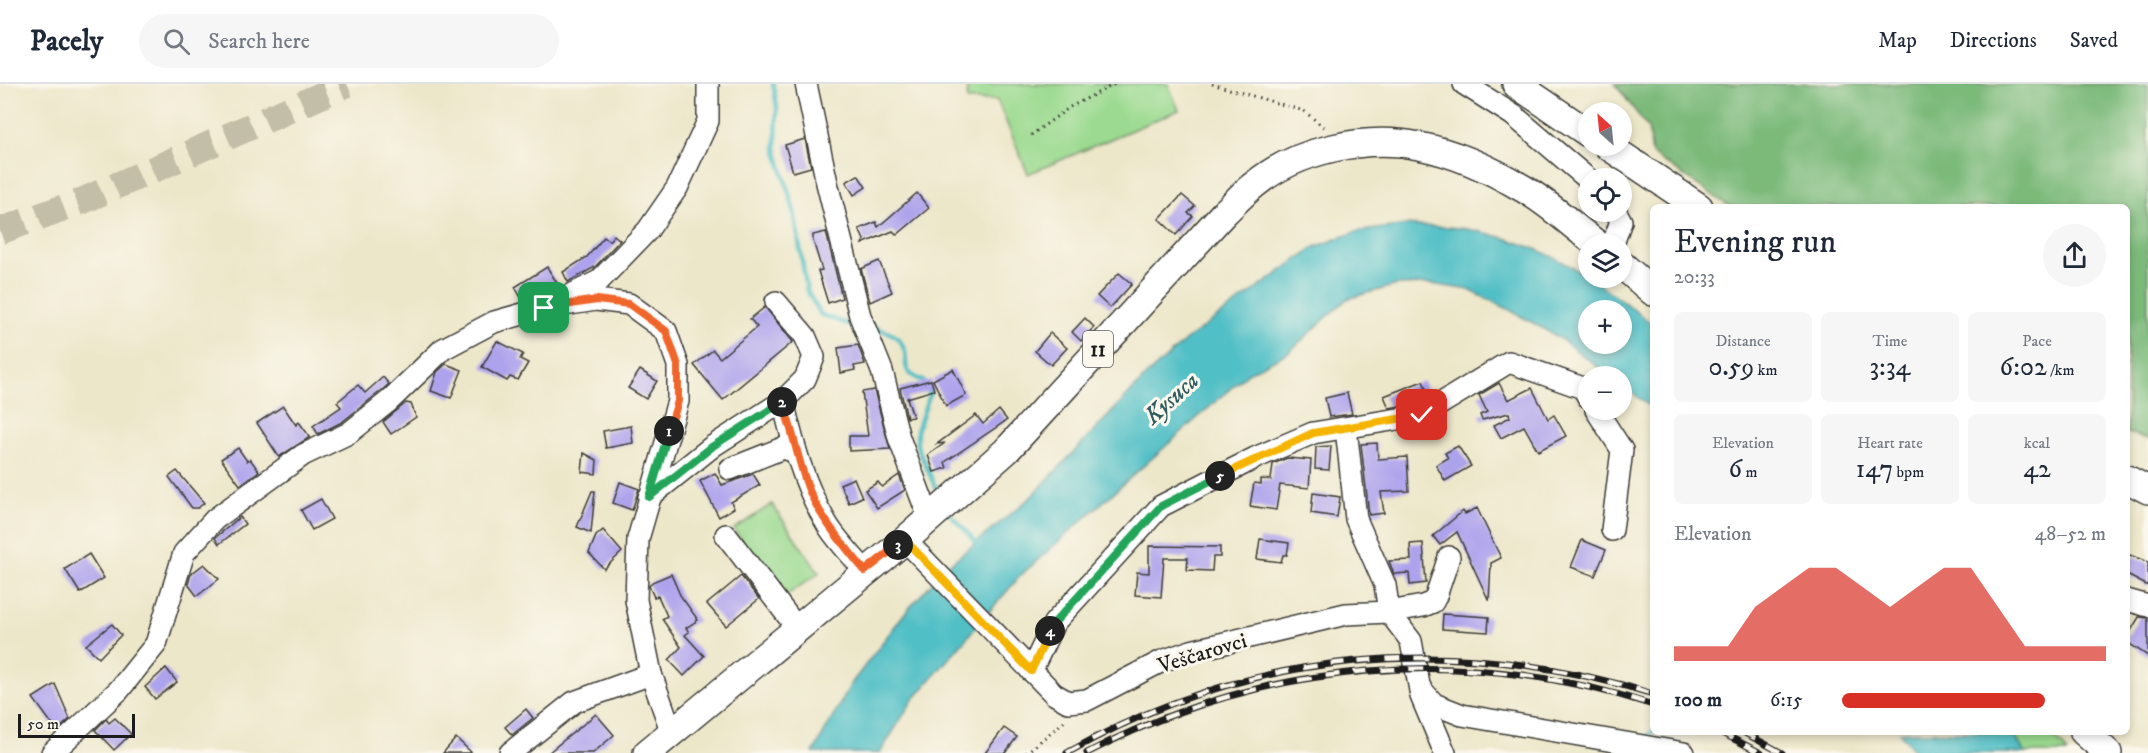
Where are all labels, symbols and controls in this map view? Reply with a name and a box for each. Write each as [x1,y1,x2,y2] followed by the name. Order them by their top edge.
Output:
[139,14,559,68] search box
[30,24,103,59] text: Pacely
[160,25,193,58] icon: search
[208,28,310,55] text: Search here
[1878,28,1917,54] text: Map
[1950,28,2037,54] text: Directions
[2070,28,2118,54] text: Saved
[1578,102,1632,156] north arrow
[1578,102,1632,420] map controls
[1578,168,1632,222] button: locate
[1674,222,1836,263] text: Evening run
[2043,224,2106,287] button: share
[1578,234,1632,288] button: layers
[1674,265,1715,290] text: 20:33
[518,282,569,333] pin
[527,291,560,324] icon: arrive
[1578,300,1632,354] button: +
[1083,331,1113,367] road number: 11
[1715,331,1771,351] text: Distance
[1873,331,1907,351] text: Time
[2022,331,2052,351] text: Pace
[1708,351,1754,384] text: 0.59
[1869,351,1911,384] text: 3:34
[2000,351,2047,384] text: 6:02
[1754,360,1778,380] text: km
[2047,360,2074,380] text: /km
[1137,366,1205,432] water label: Kysuca
[1578,366,1632,420] button: −
[767,387,797,417] pin: 2
[1396,389,1447,440] pin
[778,392,786,412] text: 2
[1405,398,1438,431] icon: check
[654,416,684,446] pin: 1
[666,421,672,441] text: 1
[1712,433,1774,453] text: Elevation
[1857,433,1923,453] text: Heart rate
[2024,433,2050,453] text: kcal
[1729,453,1742,486] text: 6
[1856,453,1893,486] text: 147
[2023,453,2051,486] text: 42
[1205,461,1235,491] pin: 5
[1742,462,1758,482] text: m
[1893,462,1924,482] text: bpm
[1216,466,1224,486] text: 5
[1674,522,1751,547] text: Elevation
[2035,522,2106,547] text: 48–52 m
[883,530,913,560] pin: 3
[895,535,901,555] text: 3
[1035,616,1065,646] pin: 4
[1045,621,1055,641] text: 4
[1154,627,1250,680] street label: Veščarovci
[1674,688,1722,713] text: 100 m
[1770,688,1803,713] text: 6:15
[18,711,135,738] scale bar
[27,714,59,734] text: 50 m

